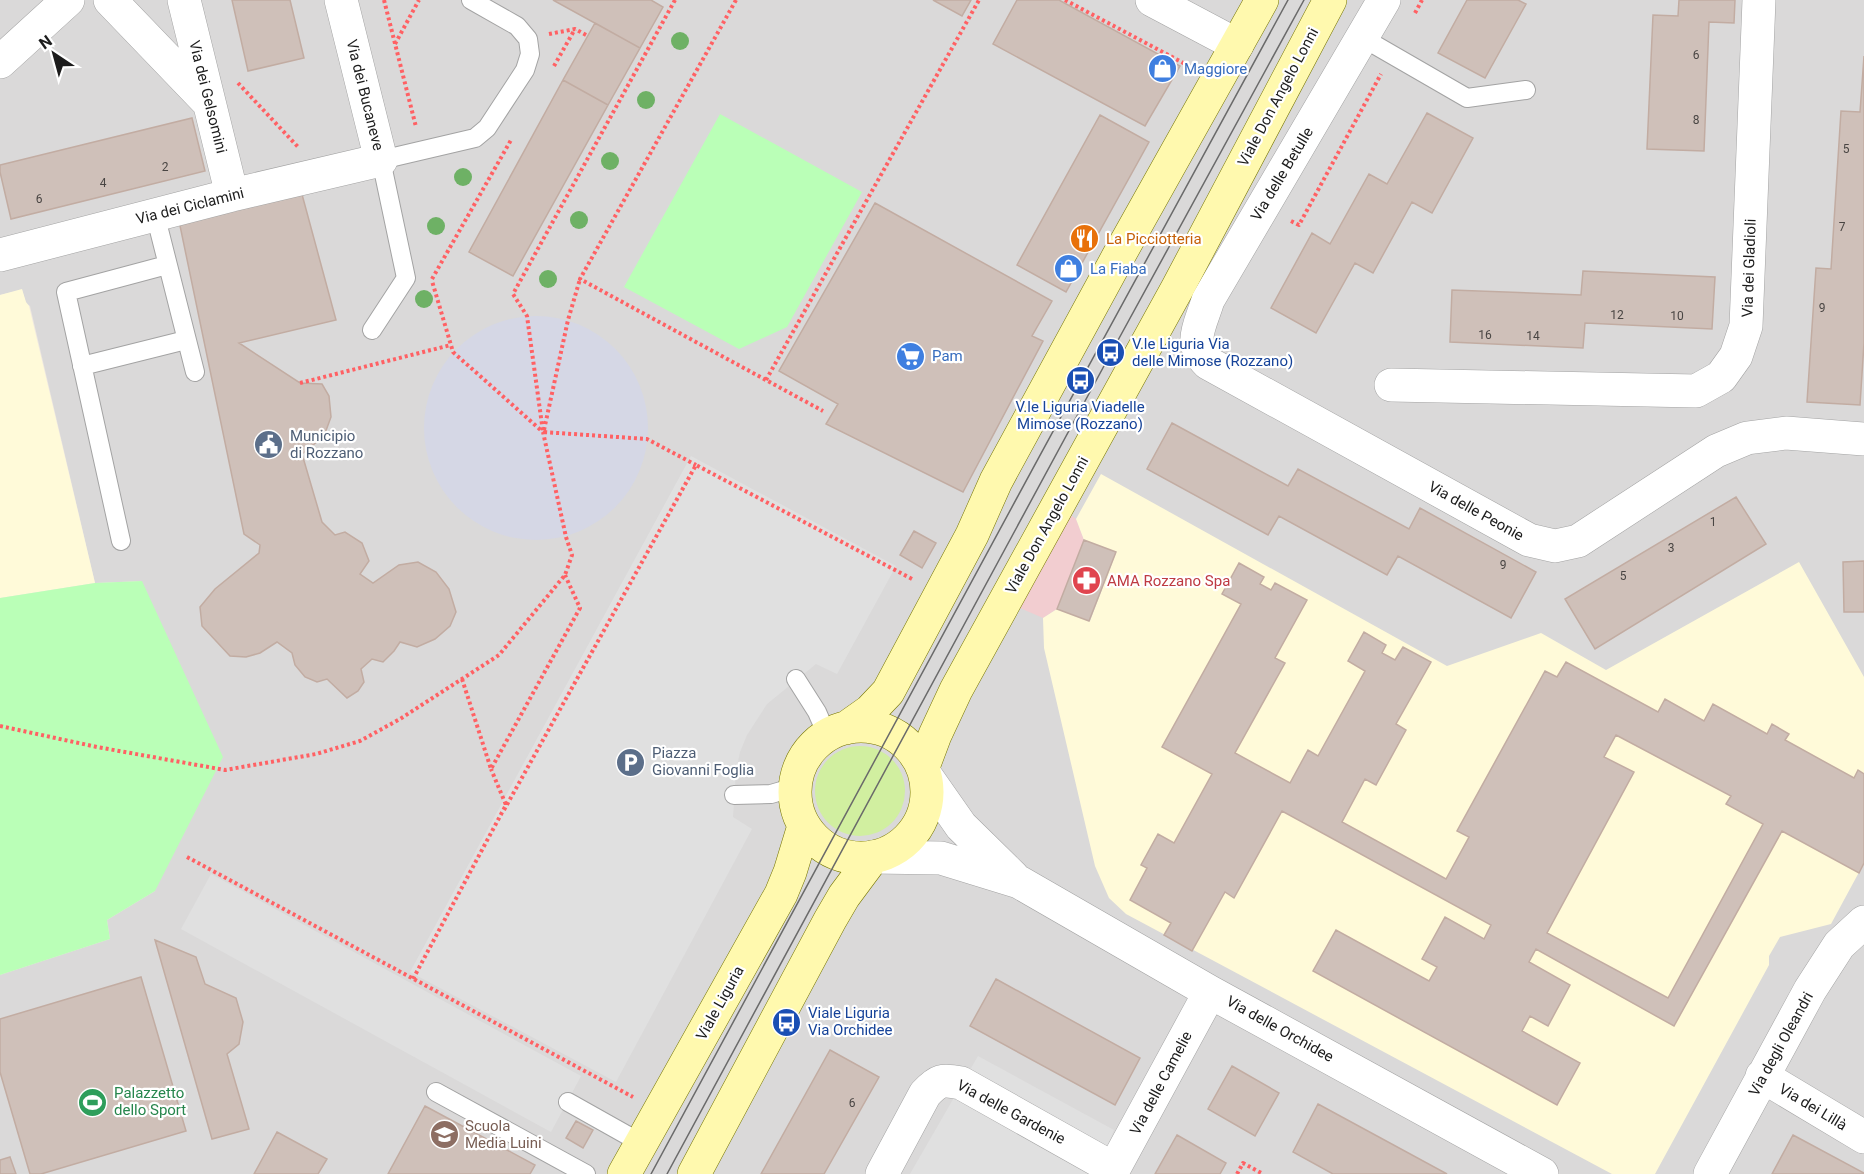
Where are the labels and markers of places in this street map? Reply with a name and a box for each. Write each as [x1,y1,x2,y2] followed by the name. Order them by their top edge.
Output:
[1147,53,1179,85] shop icon: Maggiore
[1184,60,1247,78] place label: Maggiore
[1069,223,1101,255] restaurant icon: La Picciotteria
[1106,230,1202,248] place label: La Picciotteria
[1053,253,1085,285] shop icon: La Fiaba
[1090,260,1147,278] place label: La Fiaba
[1132,335,1293,370] place label: V.le Liguria Via delle Mimose (Rozzano)
[1095,337,1127,369] bus stop icon: V.le Liguria Via delle Mimose (Rozzano)
[895,340,927,372] supermarket icon: Pam
[932,347,963,365] place label: Pam
[1064,364,1096,396] bus stop icon: V.le Liguria Viadelle Mimose (Rozzano)
[1015,398,1145,433] place label: V.le Liguria Viadelle Mimose (Rozzano)
[290,427,363,462] place label: Municipio di Rozzano
[253,429,285,461] public building icon: Municipio di Rozzano
[1070,565,1102,597] pharmacy icon: AMA Rozzano Spa
[1107,572,1230,590] place label: AMA Rozzano Spa
[652,744,754,779] place label: Piazza Giovanni Foglia
[615,746,647,778] parking icon: Piazza Giovanni Foglia
[808,1004,893,1039] place label: Viale Liguria Via Orchidee
[771,1006,803,1038] bus stop icon: Viale Liguria Via Orchidee
[114,1084,186,1119] place label: Palazzetto dello Sport
[77,1086,109,1118] sports icon: Palazzetto dello Sport
[465,1117,542,1152] place label: Scuola Media Luini
[428,1119,460,1151] school or university icon: Scuola Media Luini

